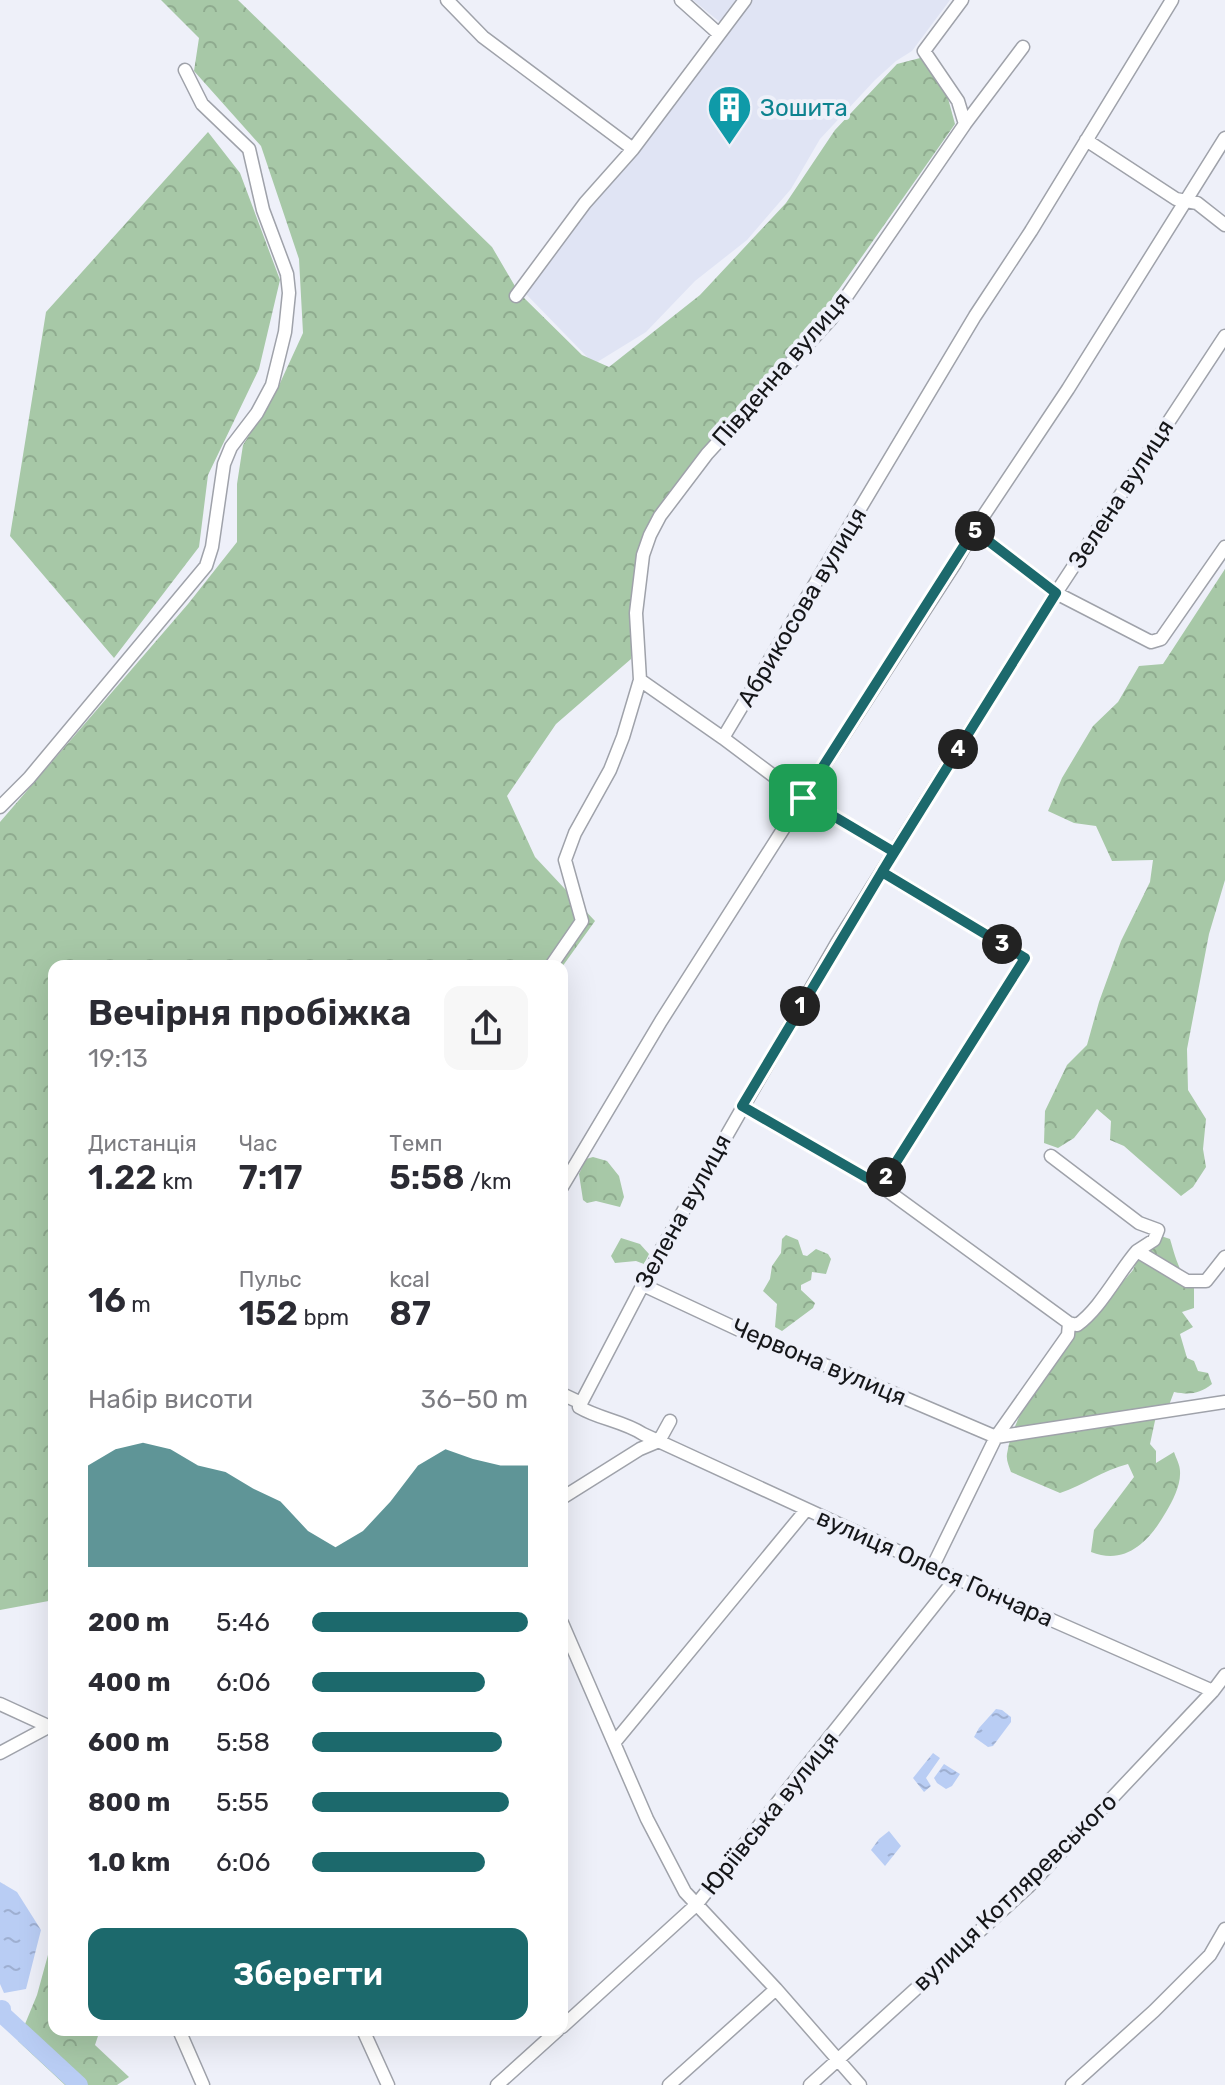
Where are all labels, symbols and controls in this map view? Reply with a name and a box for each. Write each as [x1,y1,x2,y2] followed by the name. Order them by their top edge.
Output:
[705,84,753,147] building icon: Зошита
[760,94,848,122] place label: Зошита
[706,286,856,452] street label: Південна вулиця
[1063,414,1179,574] street label: Зелена вулиця
[732,503,872,711] street label: Абрикосова вулиця
[955,511,995,551] pin: 5
[968,517,982,544] text: 5
[938,729,978,769] pin: 4
[950,735,966,762] text: 4
[769,764,837,832] pin
[781,776,825,820] icon: arrive
[982,924,1022,964] pin: 3
[995,930,1009,957] text: 3
[444,986,528,1070] button: share
[780,986,820,1026] pin: 1
[88,991,411,1034] text: Вечірня пробіжка
[795,992,805,1019] text: 1
[88,1043,148,1074] text: 19:13
[629,1129,737,1293] street label: Зелена вулиця
[88,1130,197,1157] text: Дистанція
[239,1130,277,1157] text: Час
[389,1130,442,1157] text: Темп
[88,1157,157,1198] text: 1.22
[239,1157,303,1198] text: 7:17
[389,1157,465,1198] text: 5:58
[866,1157,906,1197] pin: 2
[879,1163,893,1190] text: 2
[157,1168,193,1195] text: km
[465,1168,511,1195] text: /km
[239,1266,302,1293] text: Пульс
[389,1266,430,1293] text: kcal
[88,1280,126,1321] text: 16
[126,1291,151,1318] text: m
[239,1293,298,1334] text: 152
[389,1293,431,1334] text: 87
[298,1304,349,1331] text: bpm
[728,1313,910,1411] street label: Червона вулиця
[88,1384,253,1415] text: Набір висоти
[421,1384,528,1415] text: 36–50 m
[813,1503,1057,1633] street label: вулиця Олеся Гончара
[88,1607,170,1638] text: 200 m
[216,1607,270,1638] text: 5:46
[88,1667,170,1698] text: 400 m
[216,1667,271,1698] text: 6:06
[696,1726,844,1900] street label: Юріївська вулиця
[88,1727,170,1758] text: 600 m
[216,1727,270,1758] text: 5:58
[88,1787,170,1818] text: 800 m
[216,1787,269,1818] text: 5:55
[907,1787,1123,1997] street label: вулиця Котляревського
[88,1847,170,1878] text: 1.0 km
[216,1847,271,1878] text: 6:06
[88,1928,528,2020] button: Зберегти

